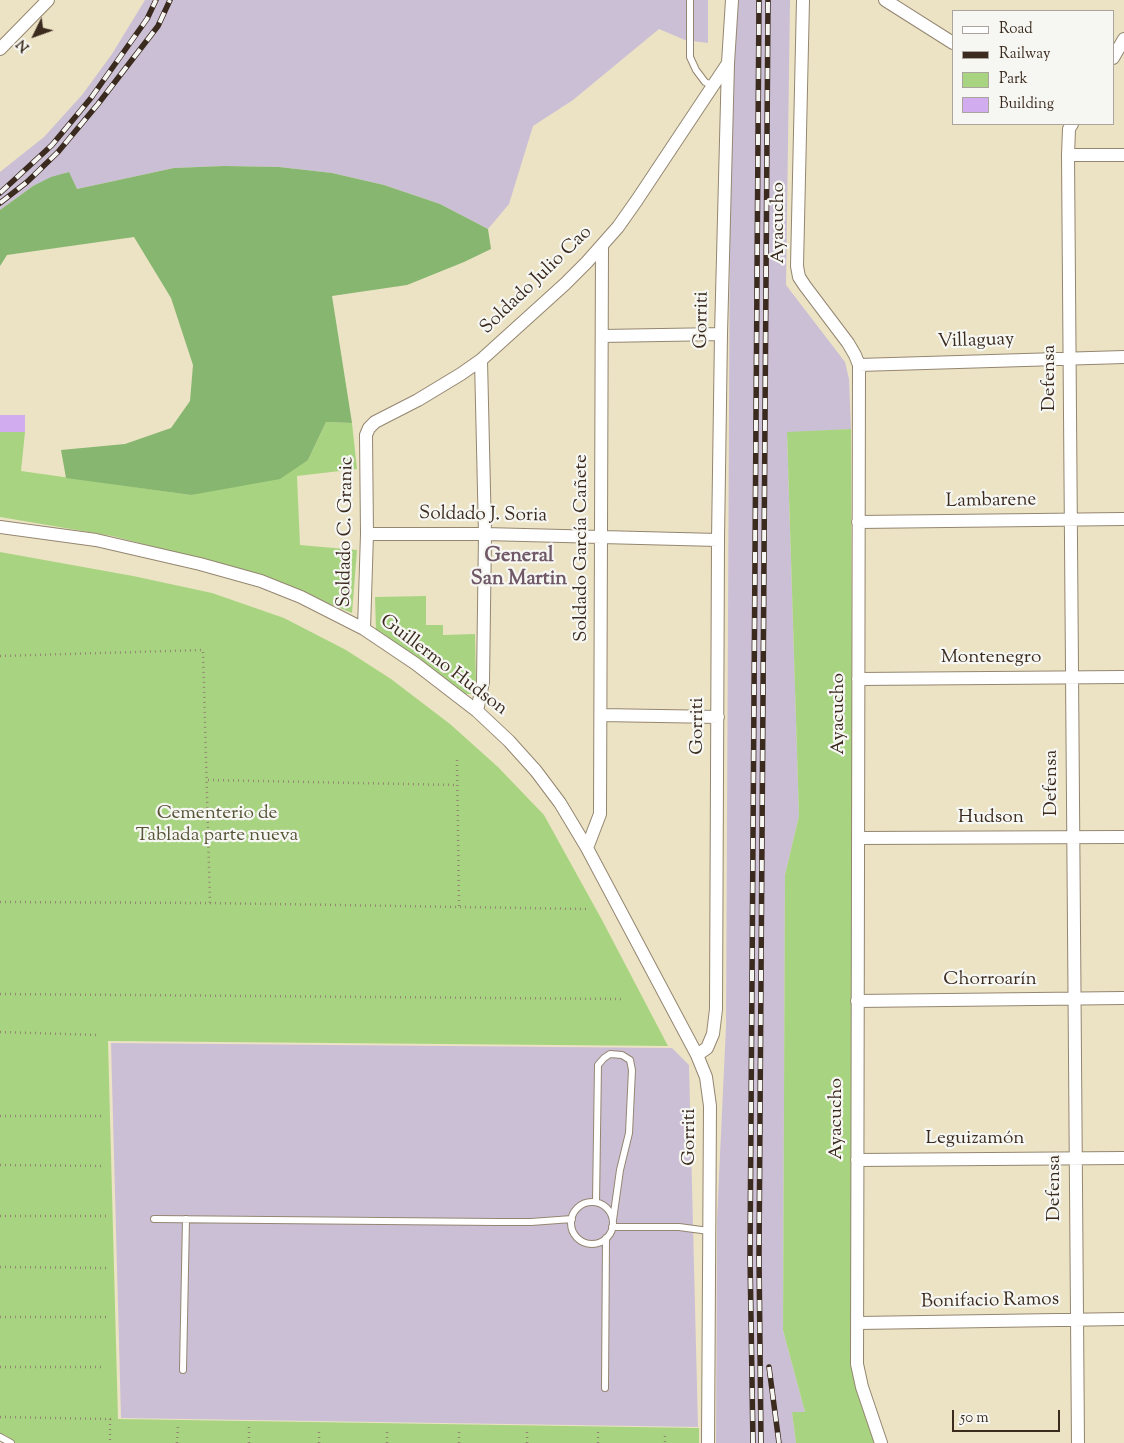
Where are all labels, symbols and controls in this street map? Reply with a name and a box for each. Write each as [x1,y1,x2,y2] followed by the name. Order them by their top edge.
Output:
[10,10,60,60] north arrow
[952,10,1114,125] legend
[999,19,1033,40] text: Road
[13,34,35,56] text: N
[999,44,1050,65] text: Railway
[999,69,1028,90] text: Park
[999,94,1054,115] text: Building
[769,182,791,264] street label: Ayacucho
[476,222,598,340] street label: Soldado Julio Cao
[691,291,715,349] street label: Gorriti
[937,329,1015,355] street label: Villaguay
[1040,345,1062,411] street label: Defensa
[572,454,594,642] street label: Soldado García Cañete
[334,456,360,608] street label: Soldado C. Granic
[946,490,1036,514] street label: Lambarene
[419,503,547,529] street label: Soldado J. Soria
[471,546,567,593] district label: General San Martin
[375,611,511,721] street label: Guillermo Hudson
[941,648,1041,670] street label: Montenegro
[829,673,851,755] street label: Ayacucho
[688,697,710,755] street label: Gorriti
[1042,750,1064,816] street label: Defensa
[136,804,298,848] park label: Cementerio de Tablada parte nueva
[958,808,1024,830] street label: Hudson
[943,970,1037,992] street label: Chorroarín
[827,1078,849,1160] street label: Ayacucho
[680,1108,702,1166] street label: Gorriti
[925,1129,1025,1151] street label: Leguizamón
[1045,1155,1067,1221] street label: Defensa
[921,1289,1059,1315] street label: Bonifacio Ramos
[954,1400,1062,1432] scale bar
[960,1408,989,1429] text: 50 m

